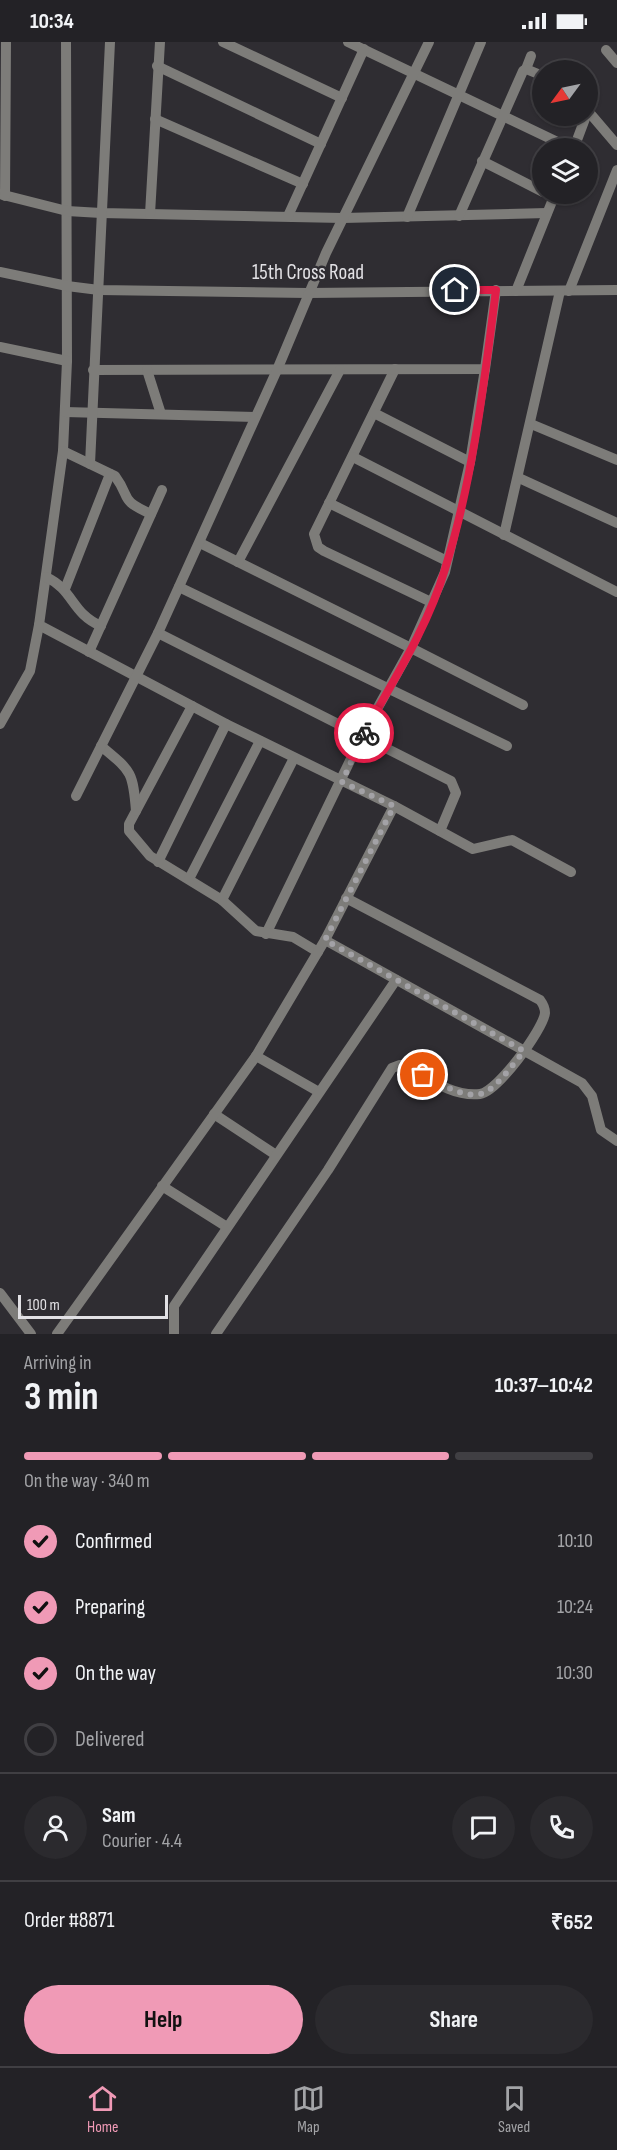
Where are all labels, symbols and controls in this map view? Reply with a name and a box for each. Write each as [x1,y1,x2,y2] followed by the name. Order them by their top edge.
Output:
[30,8,74,35] text: 10:34
[532,60,598,126] north arrow
[532,60,598,204] map controls
[532,138,598,204] button: layers
[252,260,364,285] street label: 15th Cross Road
[429,264,480,315] pin
[438,273,471,306] icon: home
[334,703,394,763] courier
[348,717,381,750] icon: bike
[397,1049,448,1100] pin
[406,1058,439,1091] icon: bag
[18,1292,168,1320] scale bar
[27,1296,60,1315] text: 100 m
[24,1351,92,1375] text: Arriving in
[495,1372,593,1399] text: 10:37–10:42
[24,1374,99,1421] text: 3 min
[24,1469,150,1493] text: On the way · 340 m
[24,1525,57,1558] icon: check
[75,1528,152,1555] text: Confirmed
[558,1529,593,1553] text: 10:10
[24,1591,57,1624] icon: check
[75,1594,145,1621] text: Preparing
[557,1595,593,1619] text: 10:24
[24,1657,57,1690] icon: check
[75,1660,156,1687] text: On the way
[556,1661,593,1685] text: 10:30
[75,1726,144,1753] text: Delivered
[24,1796,87,1859] button: person
[452,1796,515,1859] button: chat
[530,1796,593,1859] button: phone
[102,1802,136,1829] text: Sam
[102,1829,182,1853] text: Courier · 4.4
[24,1907,114,1934] text: Order #8871
[551,1909,593,1936] text: ₹652
[24,1985,303,2054] button: Help
[315,1985,593,2054] button: Share
[86,2082,119,2137] tab: Home
[292,2082,325,2137] tab: Map
[498,2082,531,2137] tab: Saved

